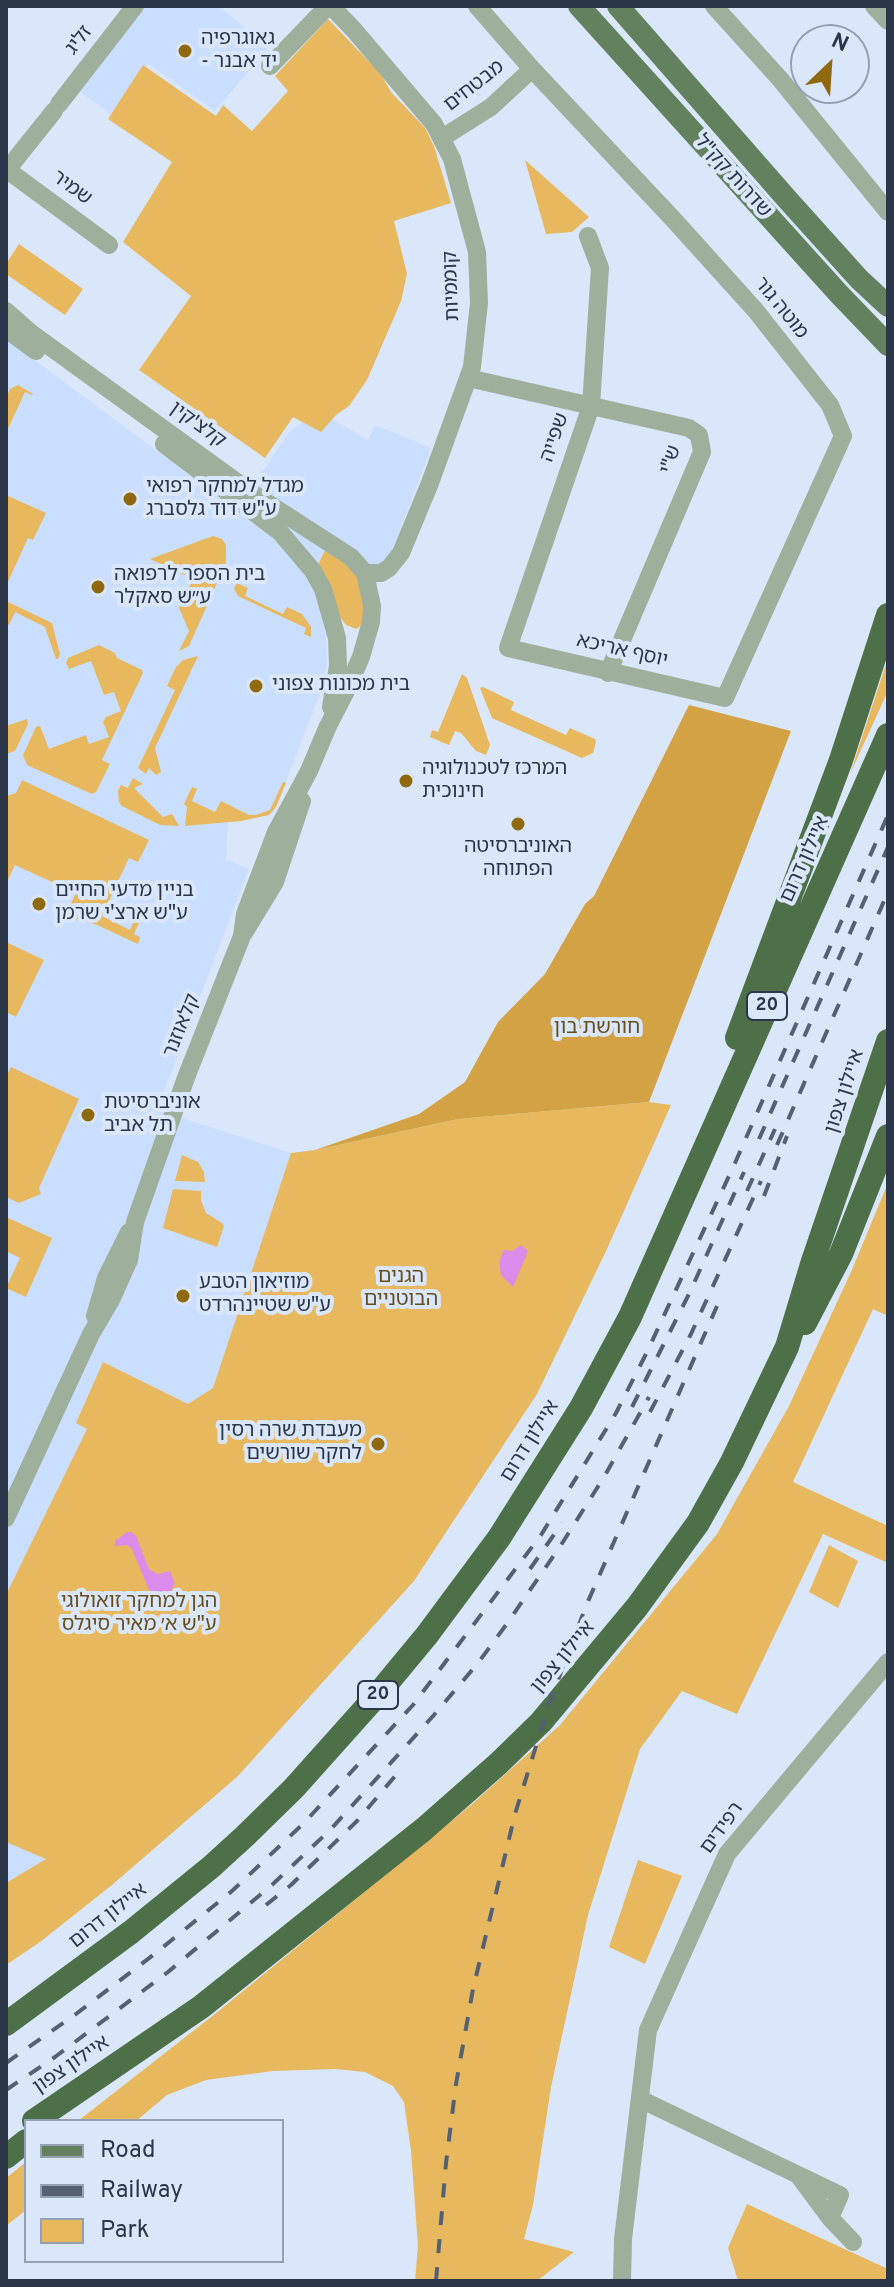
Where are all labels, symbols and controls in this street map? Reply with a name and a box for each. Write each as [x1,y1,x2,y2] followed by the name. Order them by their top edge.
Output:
[61,22,99,60] street label: זליג
[790,24,870,104] north arrow
[201,28,277,75] place label: גאוגרפיה - יד אבנר
[827,28,852,59] text: N
[176,42,194,60] marker: גאוגרפיה - יד אבנר
[440,56,510,118] street label: מבטחים
[689,131,775,223] street label: שדרות קק"ל
[46,166,96,212] street label: שמיר
[440,251,466,321] street label: קוממיות
[748,273,812,345] street label: מוטה גור
[164,398,230,454] street label: קלצ'קין
[536,410,576,466] street label: שפייה
[656,443,688,477] street label: ש"י
[146,476,304,523] place label: מגדל למחקר רפואי ע"ש דוד גלסברג
[121,490,139,508] marker: מגדל למחקר רפואי ע"ש דוד גלסברג
[114,564,266,611] place label: בית הספר לרפואה ע״ש סאקלר
[89,578,107,596] marker: בית הספר לרפואה ע״ש סאקלר
[574,630,670,674] street label: יוסף אריכא
[272,674,410,698] place label: בית מכונות צפוני
[247,677,265,695] marker: בית מכונות צפוני
[422,758,567,805] place label: המרכז לטכנולוגיה חינוכית
[397,772,415,790] marker: המרכז לטכנולוגיה חינוכית
[776,813,836,907] street label: איילון דרום
[509,815,527,833] marker: האוניברסיטה הפתוחה
[464,836,572,883] place label: האוניברסיטה הפתוחה
[55,880,194,927] place label: בניין מדעי החיים ע"ש ארצ'י שרמן
[30,895,48,913] marker: בניין מדעי החיים ע"ש ארצ'י שרמן
[159,991,207,1061] street label: קלאוזנר
[747,992,787,1020] road number: 20
[554,1017,640,1041] park label: חורשת בון
[821,1047,871,1137] street label: איילון צפון
[104,1092,201,1139] place label: אוניברסיטת תל אביב
[79,1106,97,1124] marker: אוניברסיטת תל אביב
[364,1266,438,1313] park label: הגנים הבוטניים
[199,1272,331,1319] place label: מוזיאון הטבע ע"ש שטיינהרדט
[174,1287,192,1305] marker: מוזיאון הטבע ע"ש שטיינהרדט
[496,1397,566,1487] street label: איילון דרום
[219,1420,362,1467] place label: מעבדת שרה רסין לחקר שורשים
[369,1435,387,1453] marker: מעבדת שרה רסין לחקר שורשים
[61,1591,217,1638] park label: הגן למחקר זואולוגי ע"ש א׳ מאיר סיגלס
[527,1617,601,1699] street label: איילון צפון
[358,1681,398,1709] road number: 20
[696,1798,750,1860] street label: רפידים
[65,1879,153,1955] street label: איילון דרום
[29,2032,115,2100] street label: איילון צפון
[24,2119,284,2263] legend
[100,2136,156,2166] text: Road
[100,2176,183,2206] text: Railway
[100,2216,150,2246] text: Park

